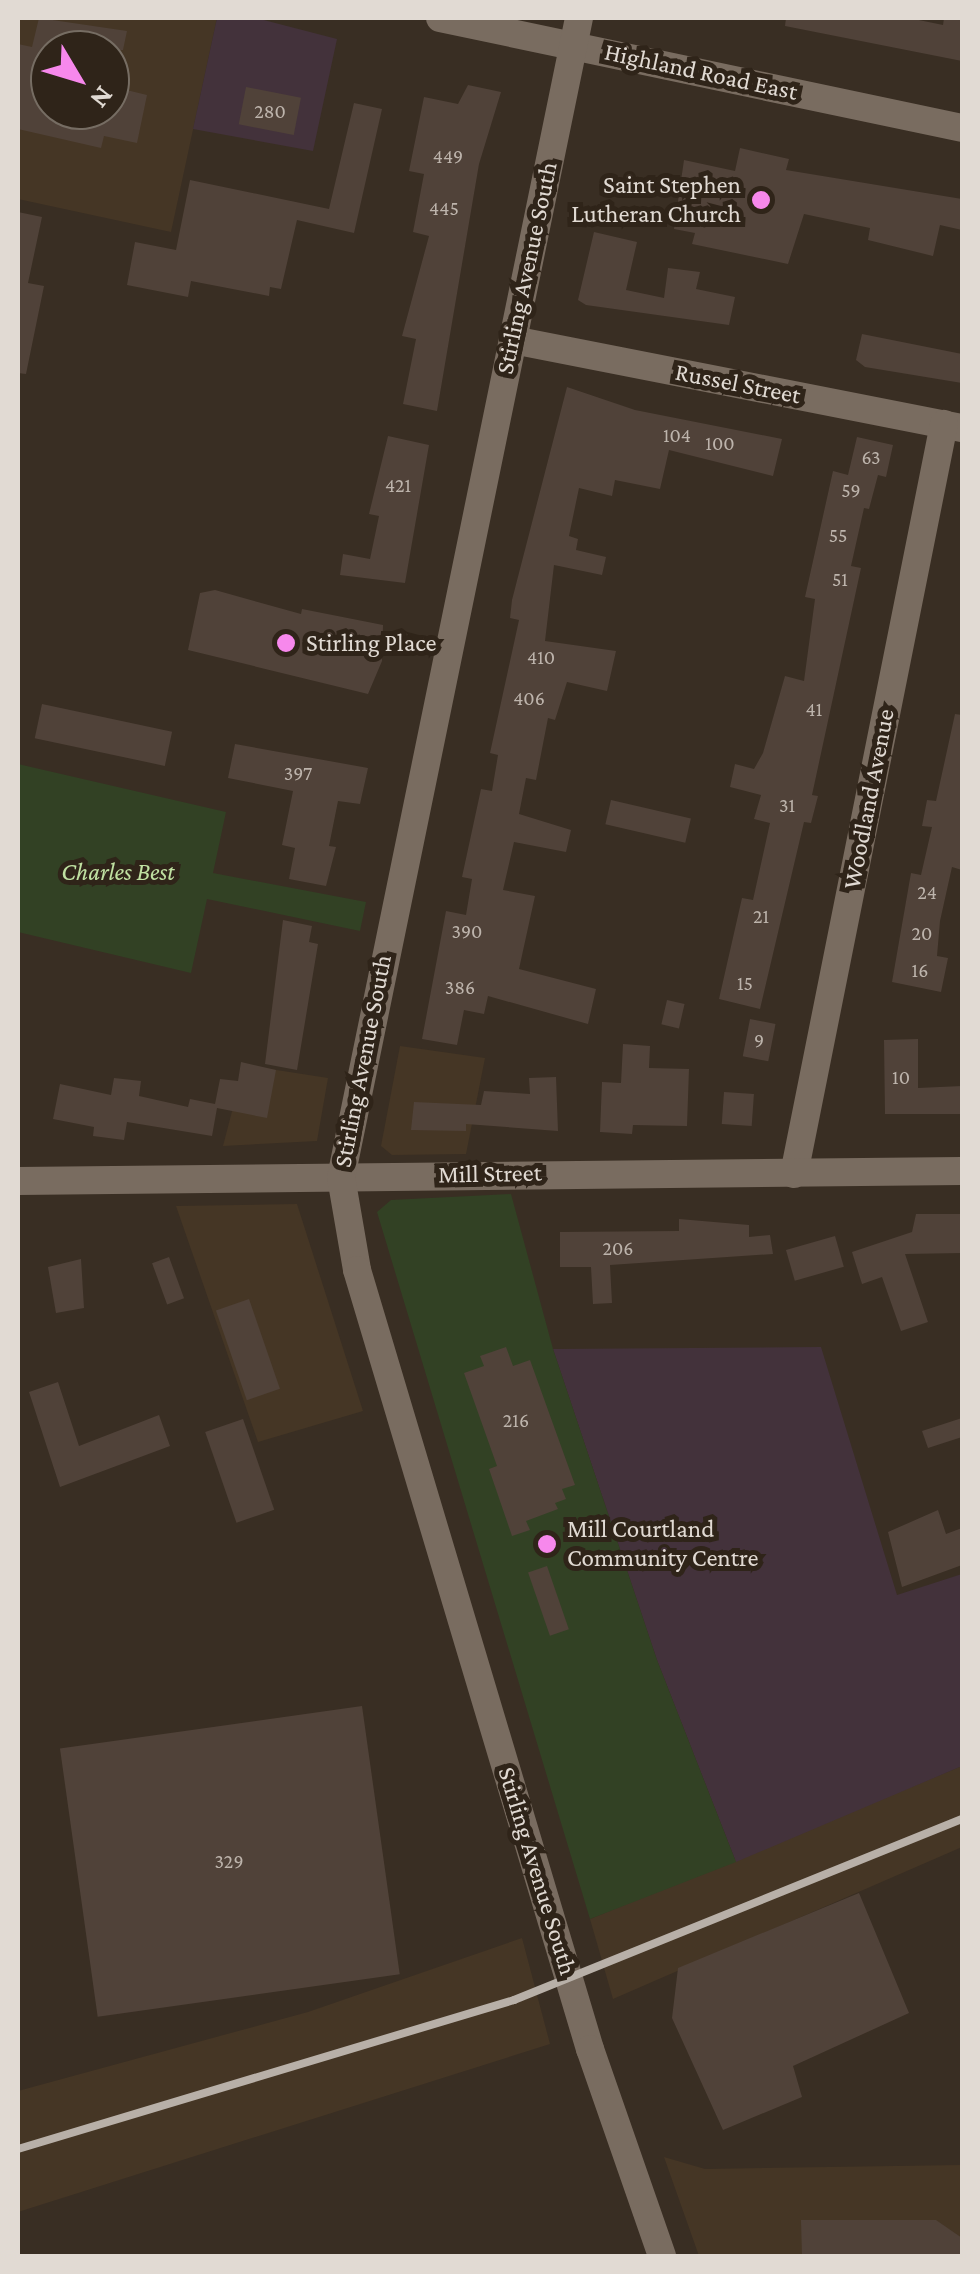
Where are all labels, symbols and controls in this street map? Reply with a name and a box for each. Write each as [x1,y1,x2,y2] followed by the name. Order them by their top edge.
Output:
[30,30,130,130] north arrow
[602,37,800,107] street label: Highland Road East
[84,80,121,115] text: N
[254,99,286,123] house number: 280
[433,144,463,168] house number: 449
[490,159,564,377] street label: Stirling Avenue South
[571,171,741,230] place label: Saint Stephen Lutheran Church
[750,189,772,211] marker: Saint Stephen Lutheran Church
[429,196,459,220] house number: 445
[673,357,803,411] street label: Russel Street
[663,423,691,447] house number: 104
[705,431,735,455] house number: 100
[862,445,880,469] house number: 63
[385,473,411,497] house number: 421
[841,478,861,502] house number: 59
[829,523,847,547] house number: 55
[832,567,848,591] house number: 51
[306,628,436,658] place label: Stirling Place
[275,632,297,654] marker: Stirling Place
[527,645,555,669] house number: 410
[513,686,545,710] house number: 406
[806,697,822,721] house number: 41
[837,706,901,892] street label: Woodland Avenue
[284,761,312,785] house number: 397
[779,793,795,817] house number: 31
[61,857,175,887] park label: Charles Best
[917,880,937,904] house number: 24
[753,904,769,928] house number: 21
[452,919,482,943] house number: 390
[912,921,932,945] house number: 20
[328,952,398,1170] street label: Stirling Avenue South
[912,958,928,982] house number: 16
[737,971,753,995] house number: 15
[445,975,475,999] house number: 386
[754,1028,764,1052] house number: 9
[892,1065,910,1089] house number: 10
[438,1158,542,1190] street label: Mill Street
[603,1236,633,1260] house number: 206
[503,1408,529,1432] house number: 216
[567,1515,758,1574] place label: Mill Courtland Community Centre
[536,1533,558,1555] marker: Mill Courtland Community Centre
[491,1763,583,1979] street label: Stirling Avenue South
[214,1849,244,1873] house number: 329

